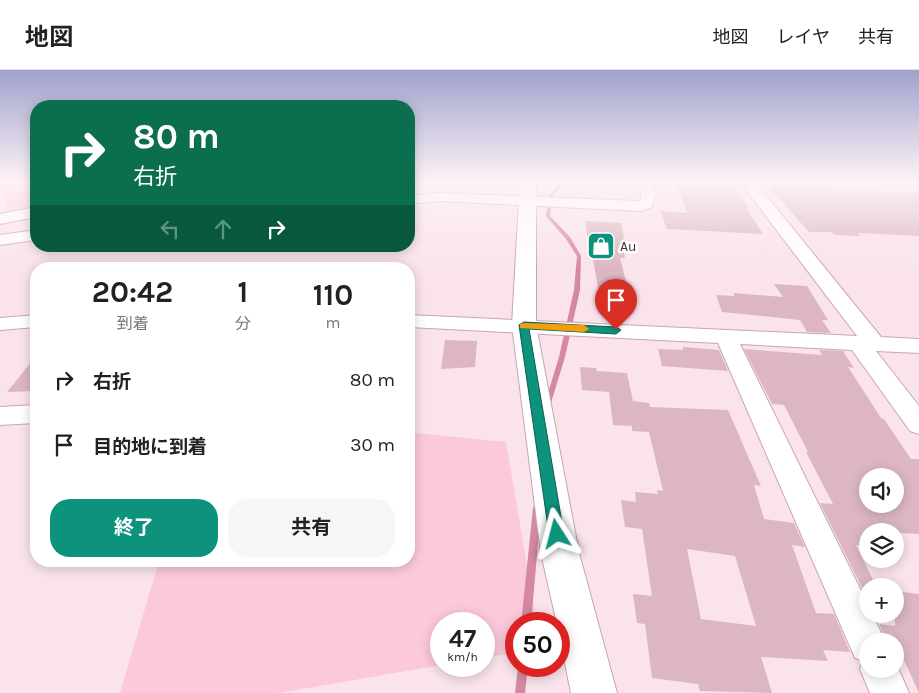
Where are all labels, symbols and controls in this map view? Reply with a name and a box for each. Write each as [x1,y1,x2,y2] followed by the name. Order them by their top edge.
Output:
[25,23,73,51] text: 地図
[713,26,749,48] text: 地図
[777,26,830,48] text: レイヤ
[858,26,894,48] text: 共有
[133,116,220,157] text: 80 m
[50,120,115,185] icon: right
[133,164,177,190] text: 右折
[156,215,184,243] icon: left
[209,215,237,243] icon: ahead
[262,215,290,243] icon: right
[586,231,616,261] shop icon: Au
[620,238,637,255] place label: Au
[92,274,173,310] text: 20:42
[238,274,248,310] text: 1
[313,277,353,313] text: 110
[595,279,637,330] pin
[602,286,630,314] icon: arrive
[325,313,340,332] text: m
[116,314,148,333] text: 到着
[235,314,251,333] text: 分
[50,366,78,394] icon: right
[350,369,395,391] text: 80 m
[93,371,131,393] text: 右折
[50,431,78,459] icon: arrive
[350,434,395,456] text: 30 m
[93,436,207,458] text: 目的地に到着
[859,468,904,678] map controls
[859,468,904,513] button: sound
[50,499,218,557] button: 終了
[228,499,395,557] button: 共有
[530,507,582,559] position arrow
[859,523,904,568] button: layers
[859,578,904,623] button: +
[505,612,570,677] speed limit sign: 50
[449,624,476,653] text: 47
[859,633,904,678] button: −
[447,650,478,664] text: km/h

